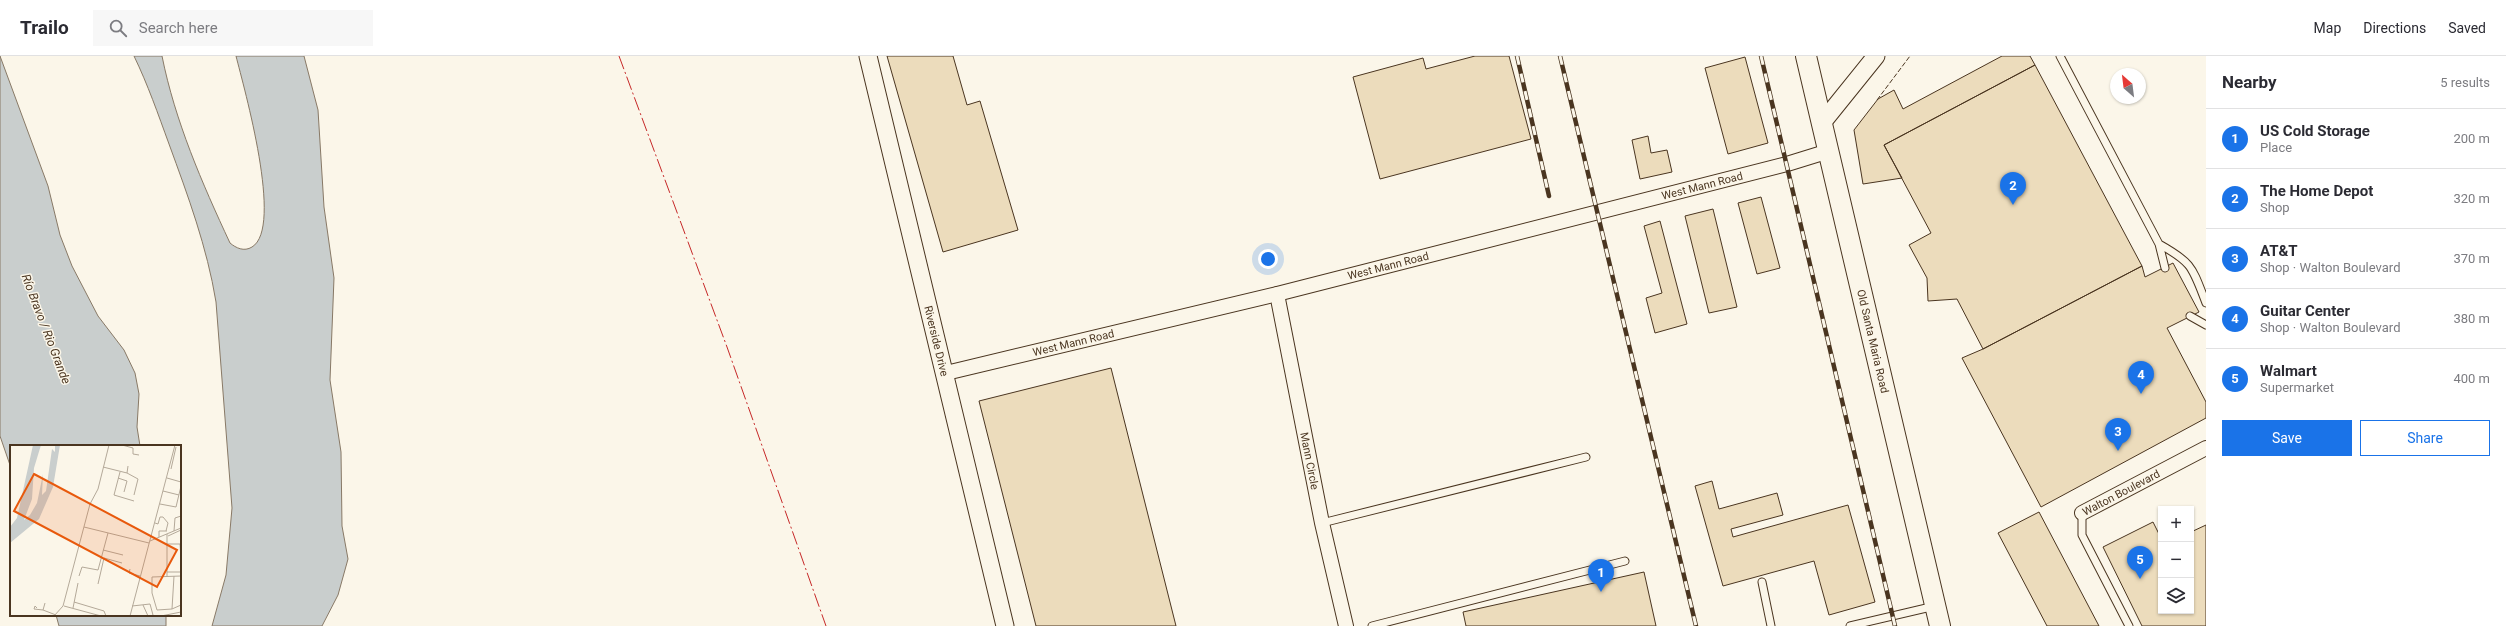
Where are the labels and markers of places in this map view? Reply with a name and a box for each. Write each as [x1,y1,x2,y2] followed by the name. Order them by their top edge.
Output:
[2000,172,2026,205] pin: 2
[2128,361,2154,394] pin: 4
[2105,418,2131,451] pin: 3
[2127,546,2153,579] pin: 5
[1588,559,1614,592] pin: 1

